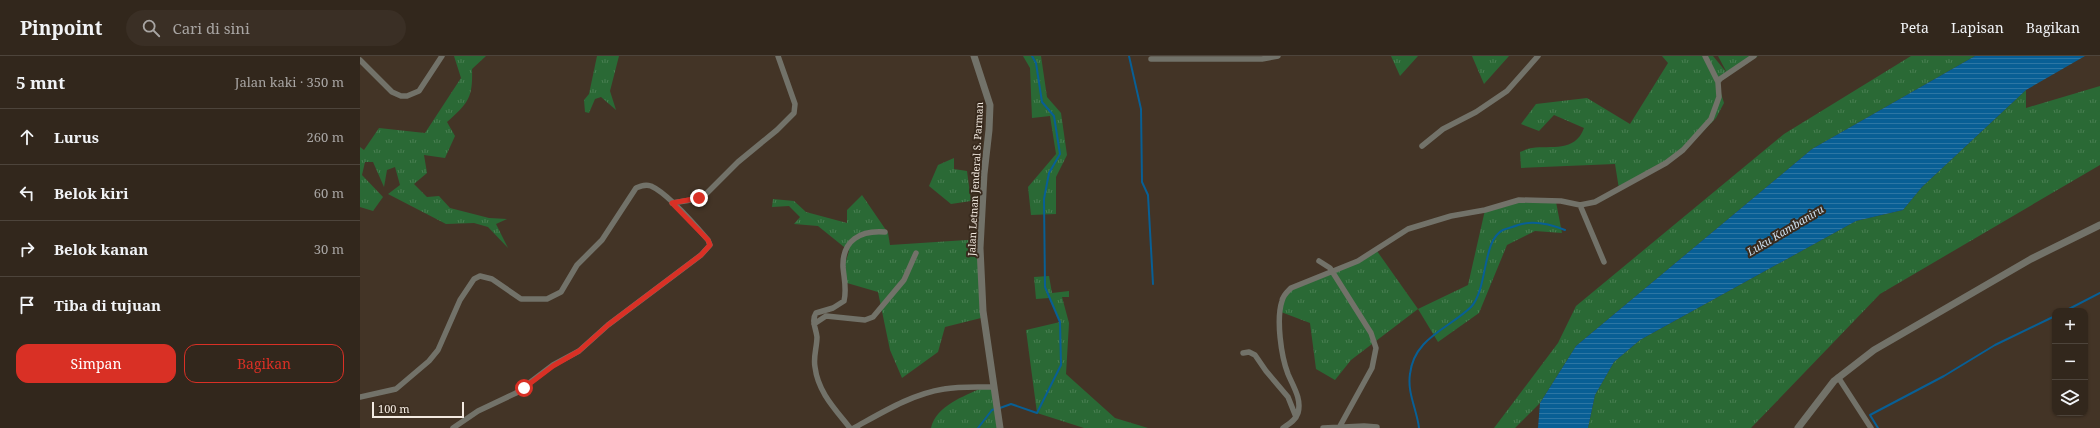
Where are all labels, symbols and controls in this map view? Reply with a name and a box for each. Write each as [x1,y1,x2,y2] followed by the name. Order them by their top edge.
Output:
[126,10,406,46] search box
[20,15,102,41] text: Pinpoint
[140,17,162,39] icon: search
[172,18,250,38] text: Cari di sini
[1900,18,1929,37] text: Peta
[1951,18,2004,37] text: Lapisan
[2026,18,2080,37] text: Bagikan
[16,71,65,94] text: 5 mnt
[235,73,344,91] text: Jalan kaki · 350 m
[964,101,986,257] street label: Jalan Letnan Jenderal S. Parman
[16,126,38,148] icon: ahead
[54,127,99,147] text: Lurus
[307,128,344,146] text: 260 m
[16,182,38,204] icon: left
[54,183,129,203] text: Belok kiri
[314,184,344,202] text: 60 m
[690,189,708,207] route end
[1743,201,1827,259] water label: Luku Kambaniru
[16,238,38,260] icon: right
[54,239,148,259] text: Belok kanan
[314,240,344,258] text: 30 m
[16,294,38,316] icon: arrive
[54,295,161,315] text: Tiba di tujuan
[2052,308,2088,416] map controls
[2052,308,2088,344] button: +
[16,344,176,383] button: Simpan
[184,344,344,383] button: Bagikan
[2052,344,2088,380] button: −
[515,379,533,397] route start
[2052,380,2088,416] button: layers
[372,400,464,419] scale bar
[378,401,410,416] text: 100 m

